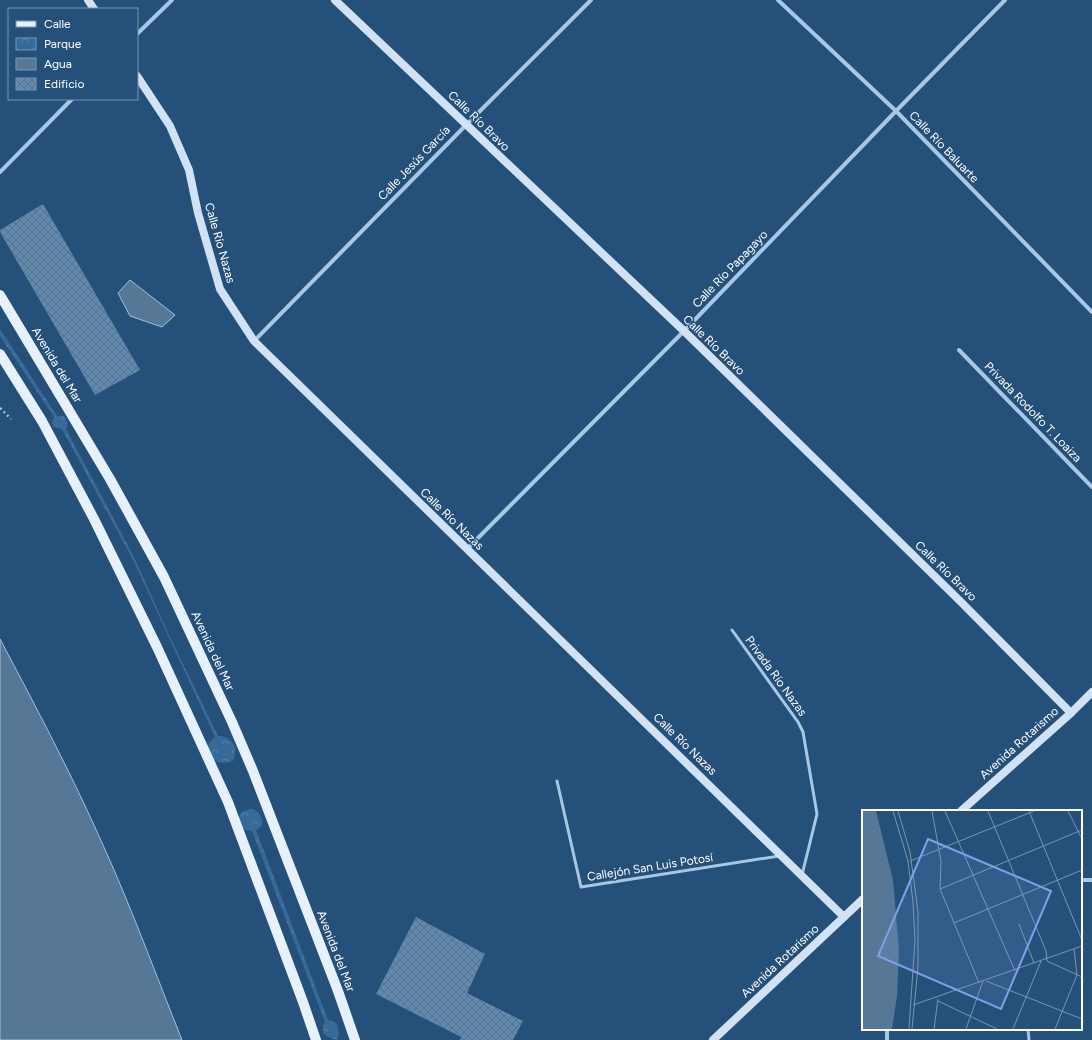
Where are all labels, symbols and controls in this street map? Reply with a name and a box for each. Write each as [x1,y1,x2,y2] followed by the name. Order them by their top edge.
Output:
[8,8,138,100] legend
[44,17,71,31] text: Calle
[44,37,82,51] text: Parque
[44,57,72,71] text: Agua
[44,77,84,91] text: Edificio
[445,88,513,154] street label: Calle Río Bravo
[906,108,982,186] street label: Calle Río Baluarte
[375,123,453,203] street label: Calle Jesús García
[202,201,238,285] street label: Calle Río Nazas
[689,227,771,311] street label: Calle Río Papagayo
[680,312,748,378] street label: Calle Río Bravo
[29,325,85,405] street label: Avenida del Mar
[982,359,1084,465] street label: Privada Rodolfo T. Loaiza
[417,485,487,553] street label: Calle Río Nazas
[912,538,980,604] street label: Calle Río Bravo
[189,609,237,693] street label: Avenida del Mar
[742,633,810,719] street label: Privada Río Nazas
[977,704,1061,782] street label: Avenida Rotarismo
[650,710,720,778] street label: Calle Río Nazas
[862,810,1082,1030] inset map
[586,850,715,884] street label: Callejón San Luis Potosí
[314,908,358,994] street label: Avenida del Mar
[738,921,822,1001] street label: Avenida Rotarismo

